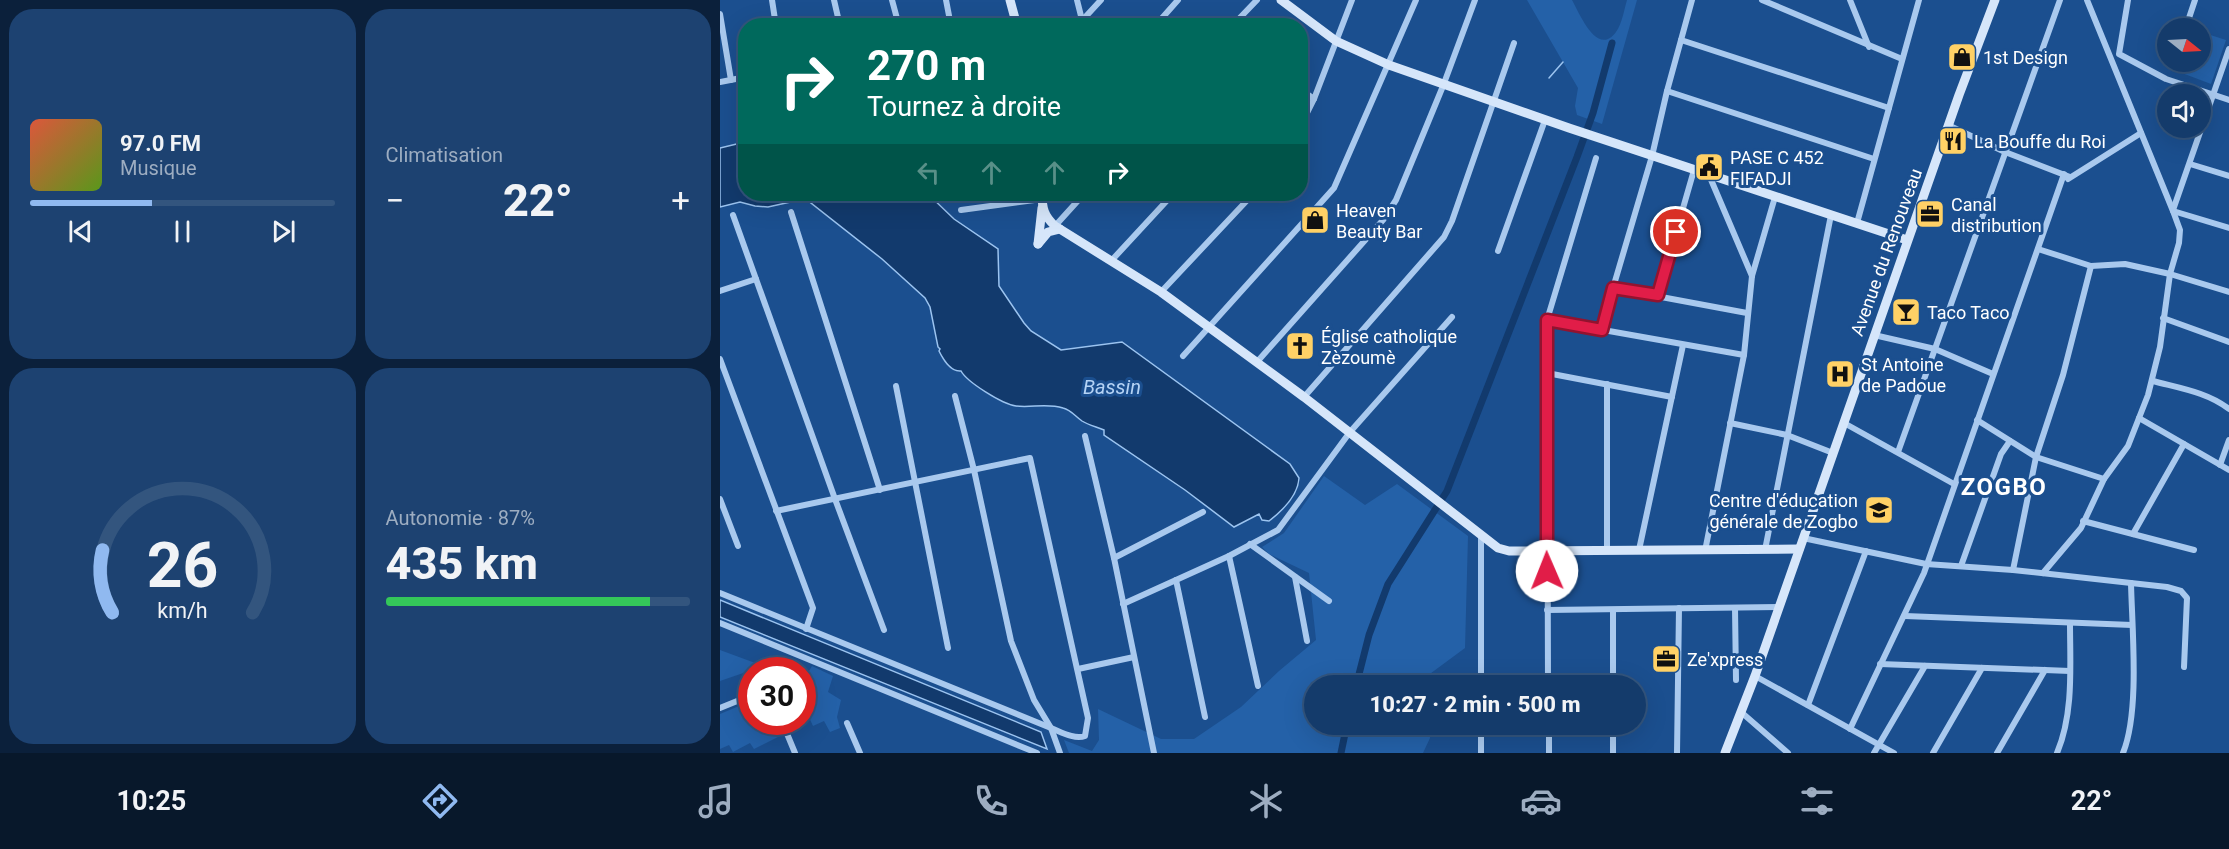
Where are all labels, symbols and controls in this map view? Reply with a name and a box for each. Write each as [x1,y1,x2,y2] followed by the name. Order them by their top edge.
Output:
[2157,18,2211,72] north arrow
[2157,18,2211,138] map controls
[867,41,986,90] text: 270 m
[1946,41,1978,73] shop icon: 1st Design
[768,42,846,120] icon: right
[1983,47,2068,68] place label: 1st Design
[2157,84,2211,138] button: sound
[867,91,1061,123] text: Tournez à droite
[1937,125,1969,157] restaurant icon: La Bouffe du Roi
[120,131,201,156] text: 97.0 FM
[1974,131,2106,152] place label: La Bouffe du Roi
[386,143,503,167] text: Climatisation
[1730,147,1824,189] place label: PASE C 452 FIFADJI
[1693,151,1725,183] public building icon: PASE C 452 FIFADJI
[120,156,197,180] text: Musique
[912,156,945,189] icon: left
[975,156,1008,189] icon: ahead
[1038,156,1071,189] icon: ahead
[1101,156,1134,189] icon: right
[1846,165,1926,339] street label: Avenue du Renouveau
[503,174,573,227] text: 22°
[386,181,404,220] text: −
[671,181,690,220] text: +
[1951,194,2042,236] place label: Canal distribution
[1914,198,1946,230] office icon: Canal distribution
[1336,200,1422,242] place label: Heaven Beauty Bar
[1299,204,1331,236] shop icon: Heaven Beauty Bar
[1650,206,1701,257] pin
[64,215,97,248] icon: previous
[166,215,199,248] icon: pause
[267,215,300,248] icon: next
[1659,215,1692,248] icon: arrive
[1890,296,1922,328] bar icon: Taco Taco
[1927,302,2010,323] place label: Taco Taco
[1321,326,1457,368] place label: Église catholique Zèzoumè
[1284,330,1316,362] church icon: Église catholique Zèzoumè
[1861,354,1946,396] place label: St Antoine de Padoue
[1824,358,1856,390] hospital icon: St Antoine de Padoue
[1083,375,1141,399] water label: Bassin
[1961,473,2047,501] district label: ZOGBO
[1709,490,1858,532] place label: Centre d'éducation générale de Zogbo
[1863,494,1895,526] school or university icon: Centre d'éducation générale de Zogbo
[386,506,535,530] text: Autonomie · 87%
[146,529,218,602] text: 26
[386,537,538,590] text: 435 km
[1515,539,1579,603] position arrow
[157,598,207,623] text: km/h
[1650,643,1682,675] office icon: Ze'xpress
[1687,649,1763,670] place label: Ze'xpress
[738,657,816,735] speed limit sign: 30
[1370,692,1580,717] text: 10:27 · 2 min · 500 m
[419,780,461,822] icon: directions
[695,780,737,822] icon: music
[970,780,1012,822] icon: phone
[1245,780,1287,822] icon: climate
[1520,780,1562,822] icon: car
[1796,780,1838,822] icon: filters
[117,785,186,817] text: 10:25
[2071,785,2112,817] text: 22°

